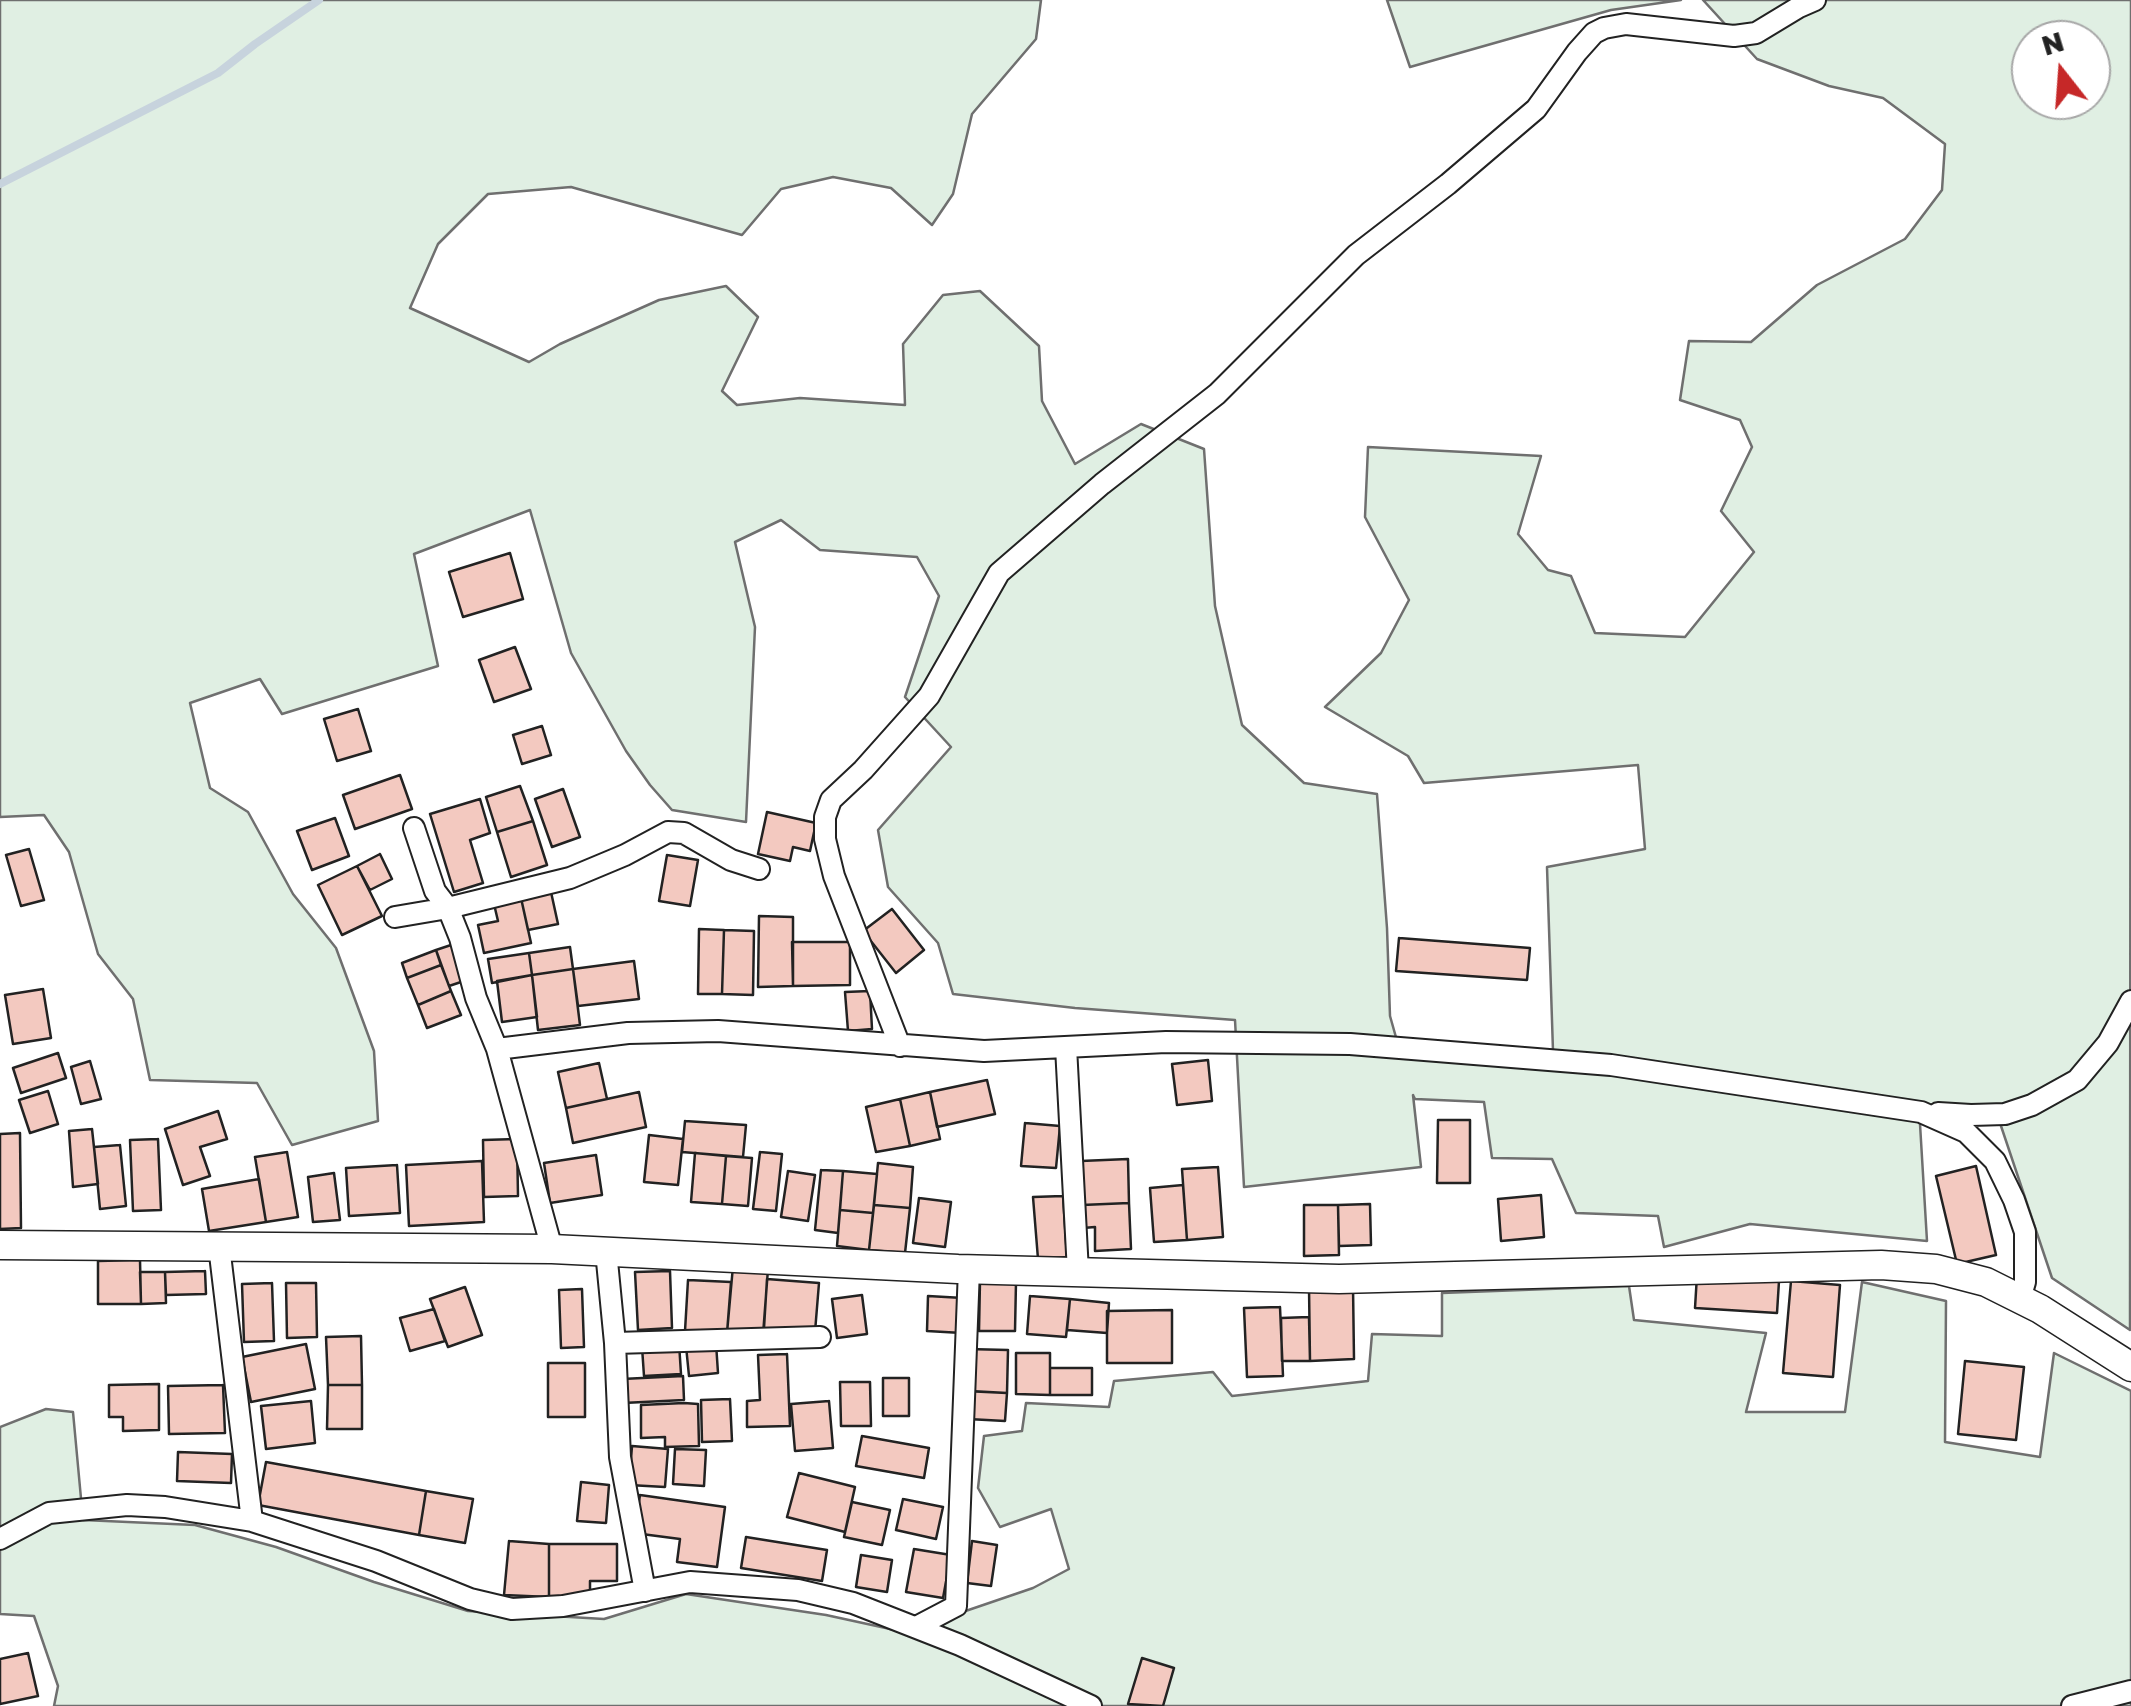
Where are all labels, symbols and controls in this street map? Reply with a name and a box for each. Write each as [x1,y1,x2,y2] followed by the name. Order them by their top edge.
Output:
[2011,20,2111,120] north arrow
[2038,24,2068,62] text: N

